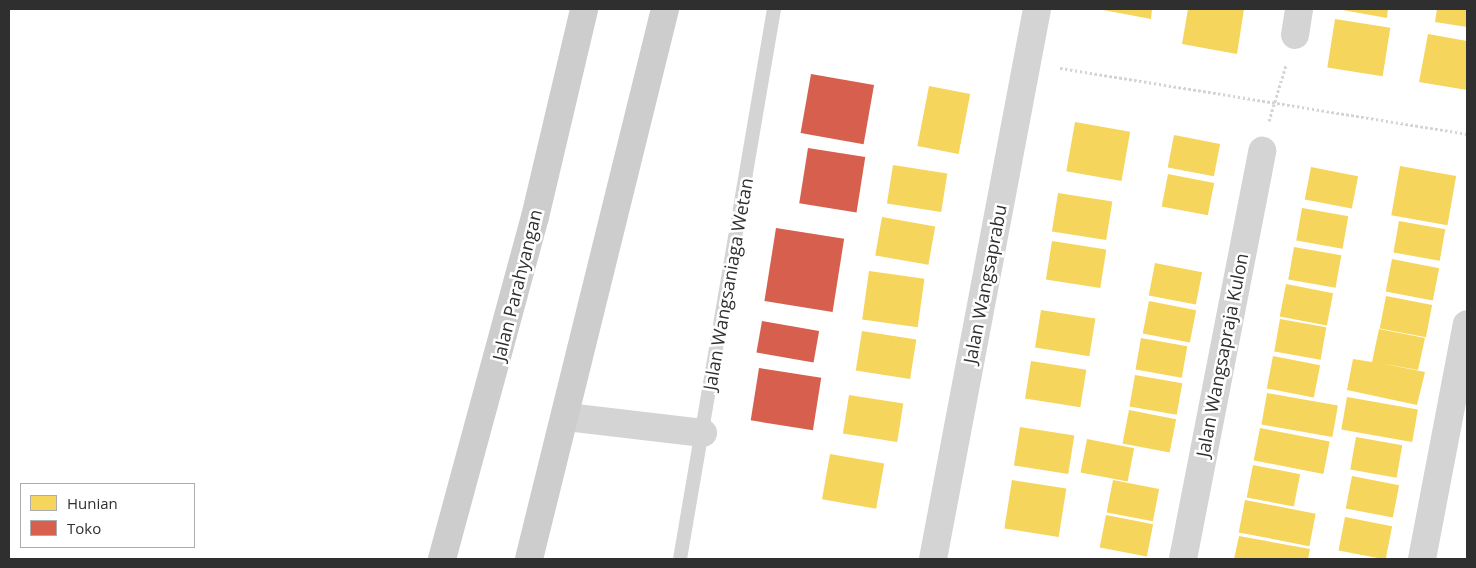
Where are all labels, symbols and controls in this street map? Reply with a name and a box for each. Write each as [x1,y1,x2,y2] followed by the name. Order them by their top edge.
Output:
[699,176,757,392] street label: Jalan Wangsaniaga Wetan
[959,203,1011,365] street label: Jalan Wangsaprabu
[488,207,546,363] street label: Jalan Parahyangan
[1192,251,1252,459] street label: Jalan Wangsapraja Kulon
[20,483,195,548] legend
[67,493,118,513] text: Hunian
[67,518,101,538] text: Toko

